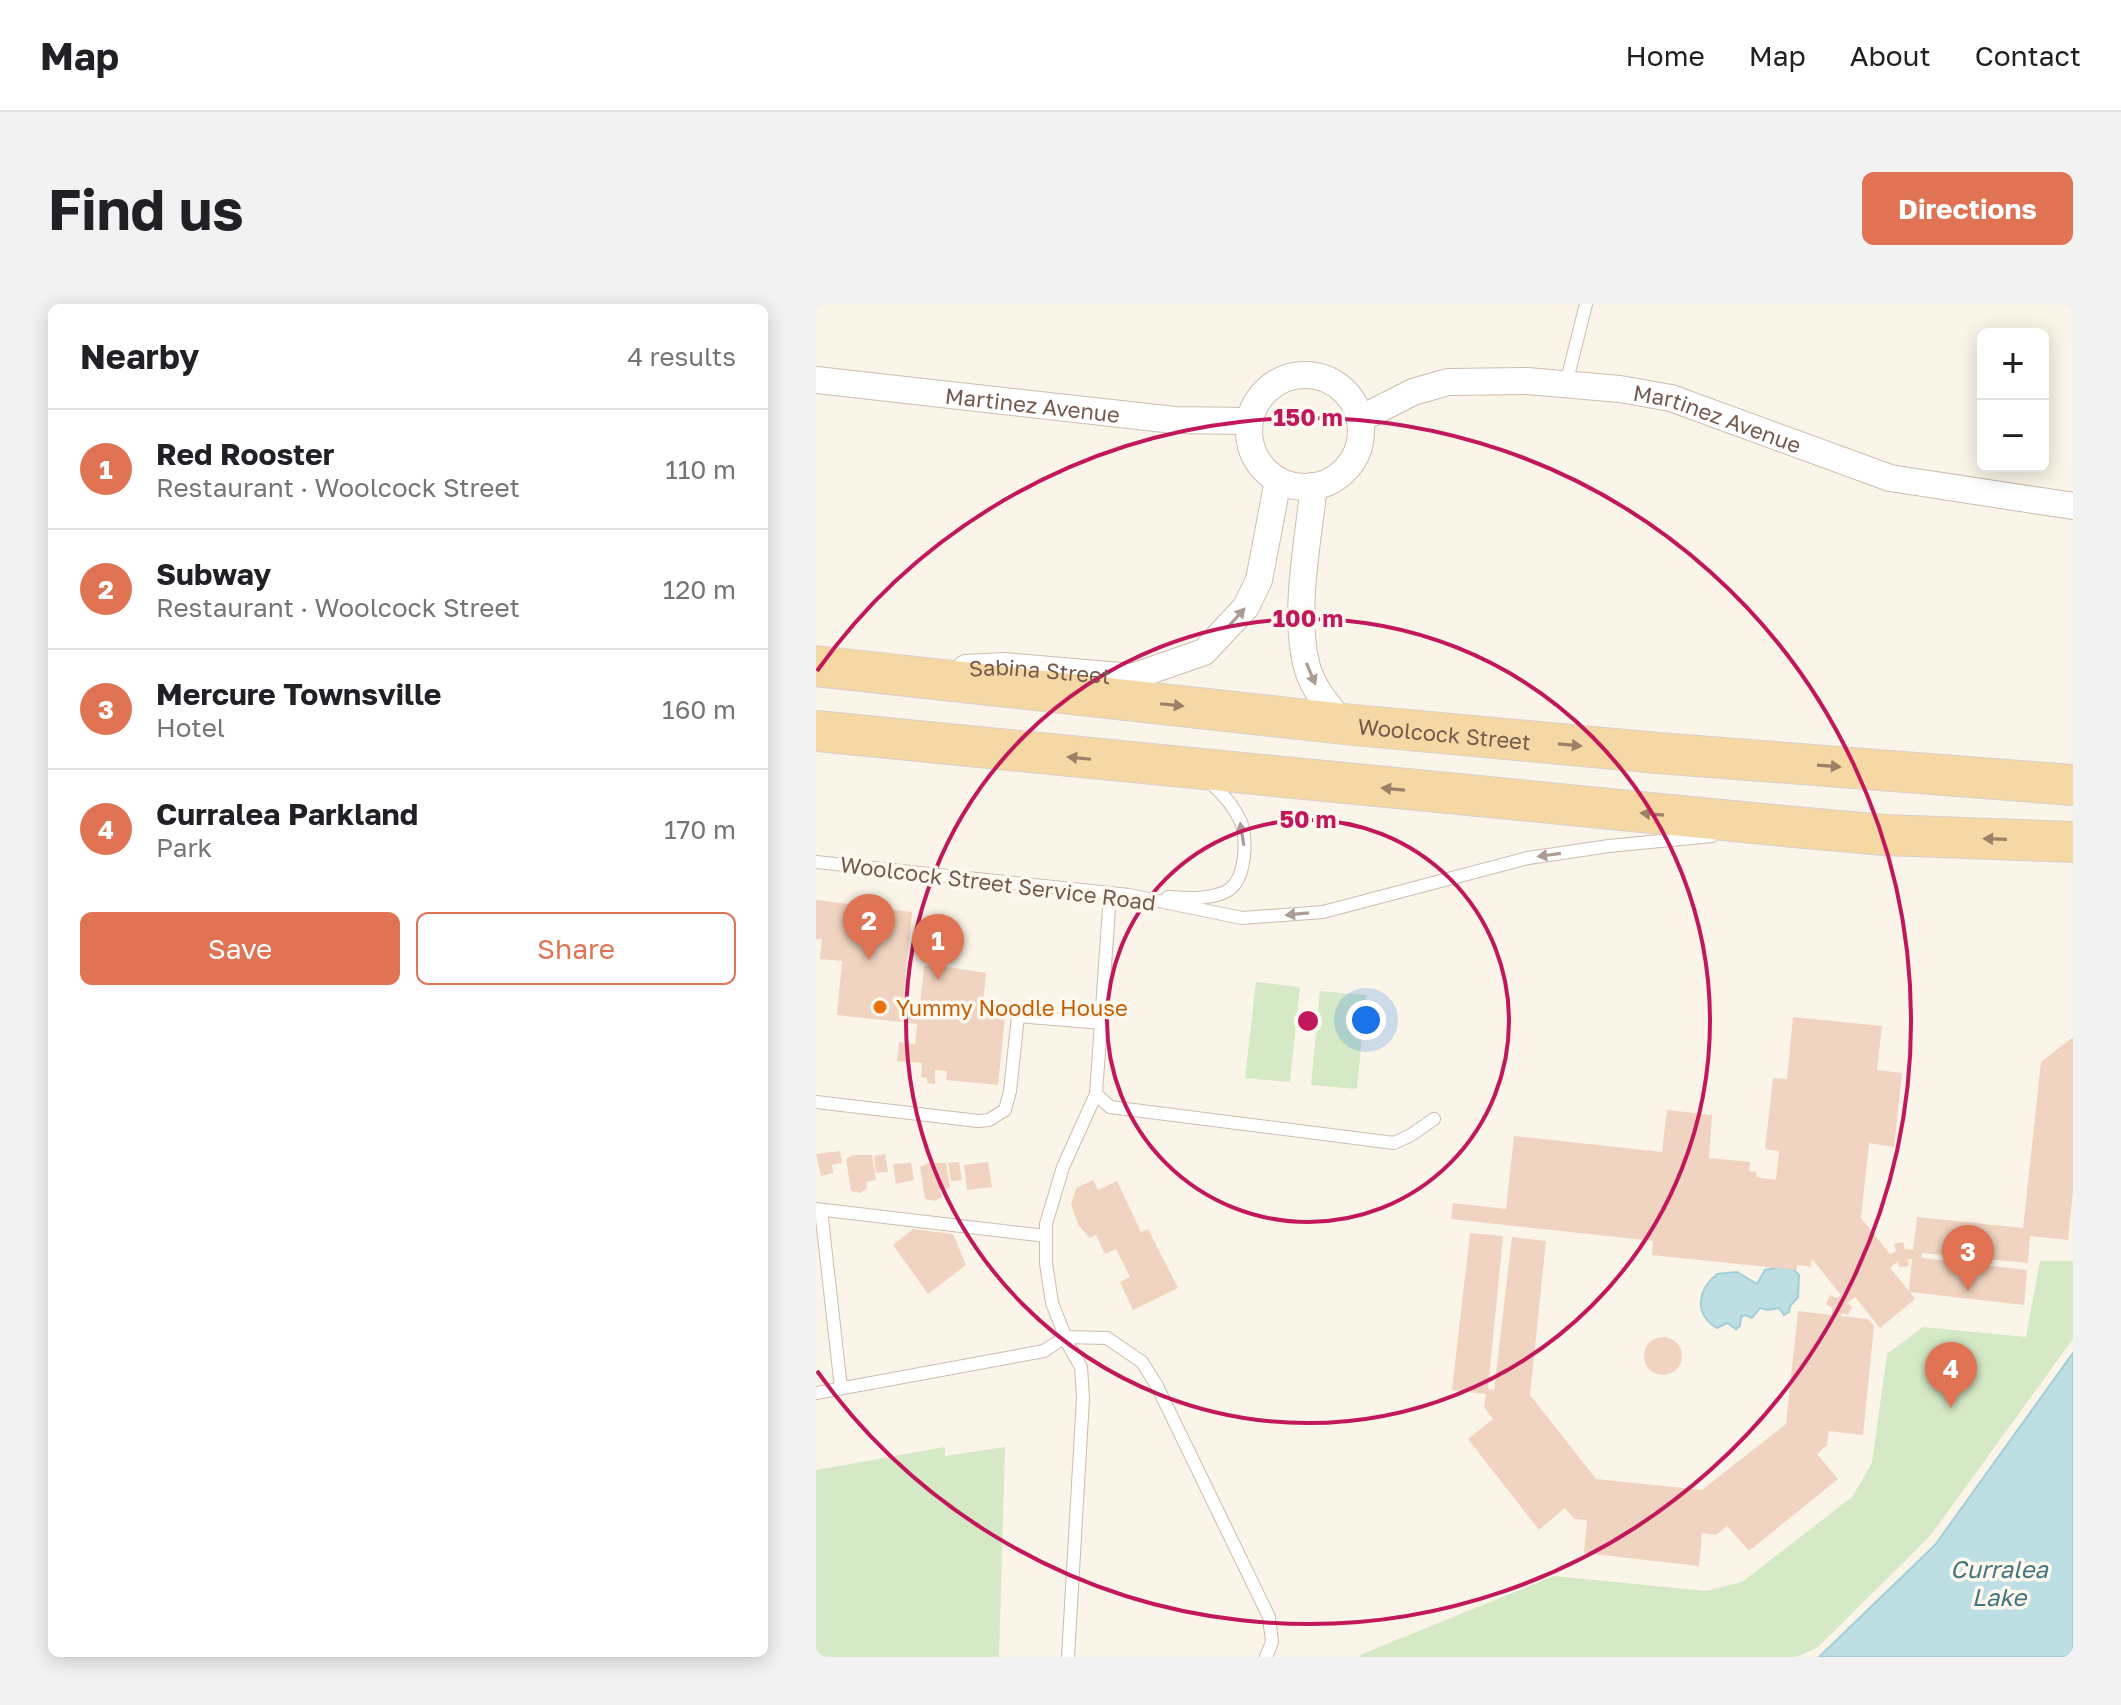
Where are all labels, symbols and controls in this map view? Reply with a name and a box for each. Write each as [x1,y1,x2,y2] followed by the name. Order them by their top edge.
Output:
[40,33,119,78] text: Map
[1626,39,1705,72] text: Home
[1749,39,1806,72] text: Map
[1850,39,1931,72] text: About
[1975,39,2081,72] text: Contact
[1862,172,2073,245] button: Directions
[48,175,244,242] text: Find us
[1977,328,2049,472] map controls
[1977,328,2049,400] button: +
[80,336,200,376] text: Nearby
[627,341,736,372] text: 4 results
[1631,378,1805,458] street label: Martinez Avenue
[944,381,1122,427] street label: Martinez Avenue
[1977,400,2049,472] button: −
[1273,402,1343,431] text: 150 m
[156,436,334,472] text: Red Rooster
[99,454,113,485] text: 1
[665,454,736,485] text: 110 m
[156,472,520,503] text: Restaurant · Woolcock Street
[156,556,271,592] text: Subway
[98,574,114,605] text: 2
[663,574,736,605] text: 120 m
[156,592,520,623] text: Restaurant · Woolcock Street
[1273,603,1343,632] text: 100 m
[1227,607,1245,626] one-way arrow
[968,652,1112,689] street label: Sabina Street
[1305,663,1318,686] one-way arrow
[156,676,442,712] text: Mercure Townsville
[98,694,114,725] text: 3
[662,694,736,725] text: 160 m
[1160,699,1185,712] one-way arrow
[156,712,225,743] text: Hotel
[1357,712,1532,755] street label: Woolcock Street
[1558,739,1583,752] one-way arrow
[1066,752,1091,765] one-way arrow
[1817,760,1842,773] one-way arrow
[1380,782,1405,795] one-way arrow
[156,796,418,832] text: Curralea Parkland
[1279,804,1337,833] text: 50 m
[1639,807,1664,820] one-way arrow
[98,814,114,845] text: 4
[664,814,736,845] text: 170 m
[1235,821,1247,846] one-way arrow
[156,832,212,863] text: Park
[1982,832,2007,845] one-way arrow
[1536,849,1561,862] one-way arrow
[839,850,1157,916] street label: Woolcock Street Service Road
[843,894,895,960] pin: 2
[1284,908,1309,921] one-way arrow
[80,912,400,985] button: Save
[416,912,736,985] button: Share
[912,914,964,980] pin: 1
[896,994,1128,1021] place label: Yummy Noodle House
[871,998,889,1016] marker: Yummy Noodle House
[1346,1000,1386,1040] your location
[1294,1007,1322,1035] centre of rings
[1942,1225,1994,1291] pin: 3
[1925,1342,1977,1408] pin: 4
[1950,1554,2049,1611] water label: Curralea Lake

